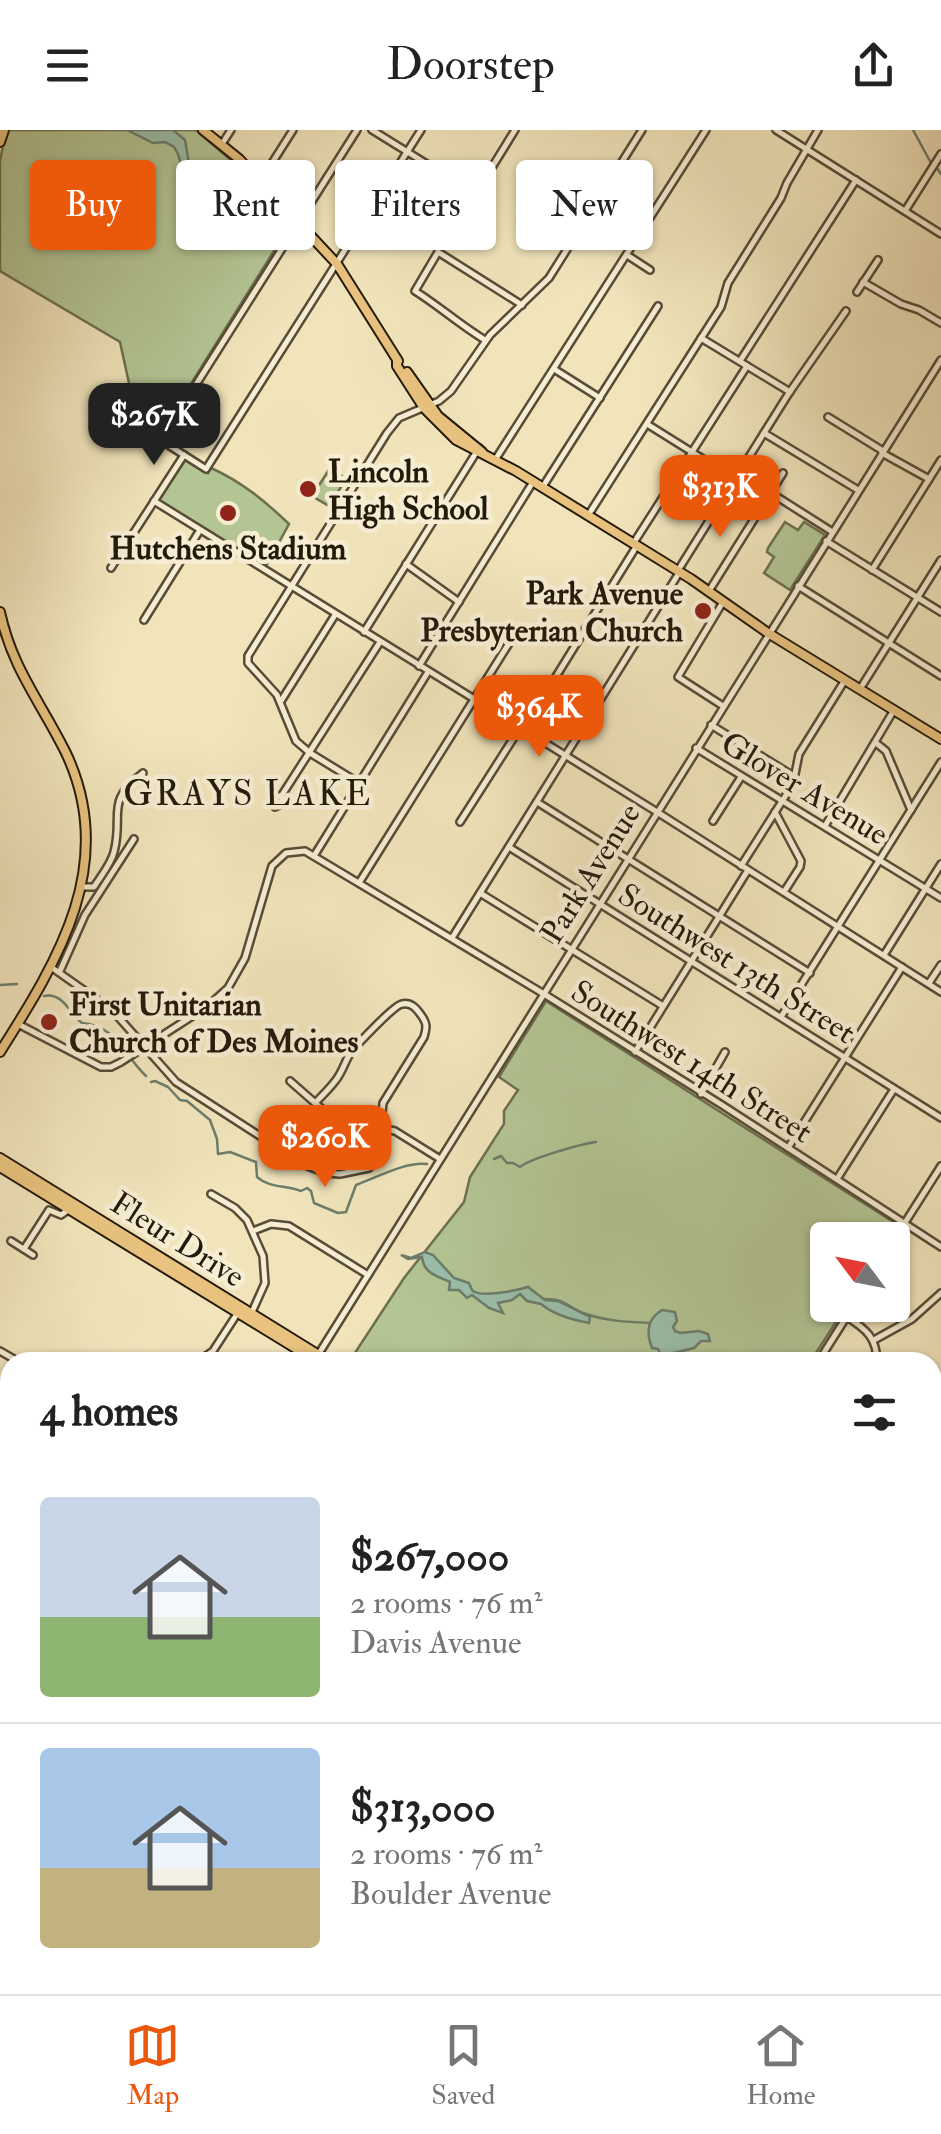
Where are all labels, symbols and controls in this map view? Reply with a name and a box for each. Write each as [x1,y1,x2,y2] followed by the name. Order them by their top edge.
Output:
[386,37,555,93] text: Doorstep
[40,38,95,93] icon: menu
[846,38,901,93] icon: share
[30,160,156,250] chip: Buy
[176,160,315,250] chip: Rent
[335,160,496,250] chip: Filters
[516,160,653,250] chip: New
[84,383,224,468] pin: $267K
[110,395,198,435] text: $267K
[328,452,489,529] place label: Lincoln High School
[650,455,790,540] pin: $313K
[682,467,758,507] text: $313K
[297,478,319,500] marker: Lincoln High School
[217,502,239,524] marker: Hutchens Stadium
[110,529,347,569] place label: Hutchens Stadium
[420,574,684,651] place label: Park Avenue Presbyterian Church
[692,600,714,622] marker: Park Avenue Presbyterian Church
[469,675,609,760] pin: $364K
[496,687,582,727] text: $364K
[713,723,895,854] street label: Glover Avenue
[123,772,373,816] district label: GRAYS LAKE
[532,796,650,951] street label: Park Avenue
[610,875,862,1053] street label: Southwest 13th Street
[563,971,820,1152] street label: Southwest 14th Street
[69,985,358,1062] place label: First Unitarian Church of Des Moines
[38,1011,60,1033] marker: First Unitarian Church of Des Moines
[255,1105,395,1190] pin: $260K
[280,1117,370,1157] text: $260K
[103,1183,252,1297] street label: Fleur Drive
[810,1222,910,1322] north arrow
[810,1222,910,1322] map controls
[847,1385,902,1440] icon: filters
[40,1386,178,1438] text: 4 homes
[350,1531,509,1583] text: $267,000
[120,1537,240,1657] icon: home
[350,1583,543,1623] text: 2 rooms · 76 m²
[350,1623,521,1663] text: Davis Avenue
[350,1782,496,1834] text: $313,000
[120,1788,240,1908] icon: home
[350,1834,543,1874] text: 2 rooms · 76 m²
[350,1874,551,1914] text: Boulder Avenue
[125,2018,180,2113] tab: Map
[431,2018,495,2113] tab: Saved
[746,2018,816,2113] tab: Home

